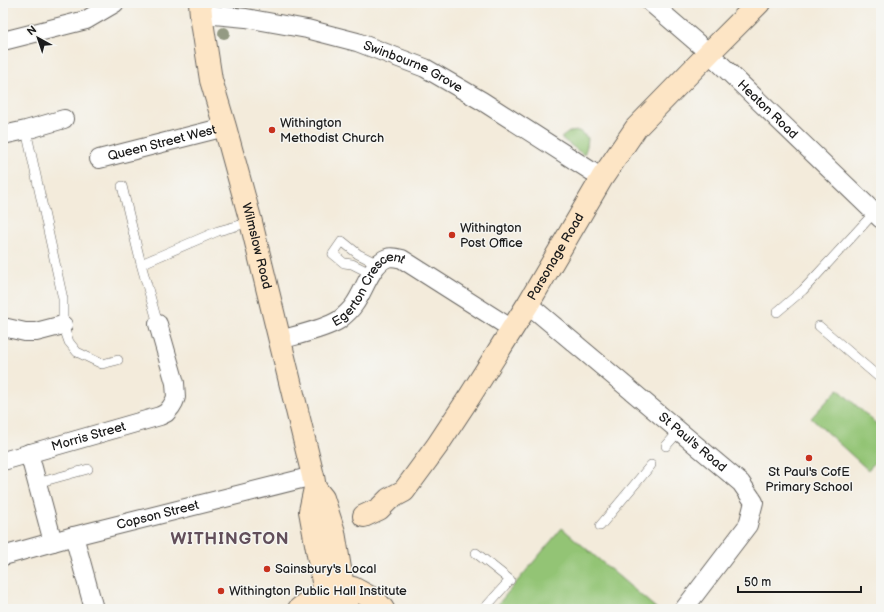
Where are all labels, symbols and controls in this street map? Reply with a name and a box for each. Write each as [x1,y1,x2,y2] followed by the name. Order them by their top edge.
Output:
[18,18,58,58] north arrow
[25,23,39,38] text: N
[361,37,466,96] street label: Swinbourne Grove
[734,77,801,142] street label: Heaton Road
[280,115,384,146] place label: Withington Methodist Church
[106,122,218,164] street label: Queen Street West
[267,125,277,135] marker: Withington Methodist Church
[238,201,275,291] street label: Wilmslow Road
[524,210,588,303] street label: Parsonage Road
[460,220,523,251] place label: Withington Post Office
[447,230,457,240] marker: Withington Post Office
[329,249,409,330] street label: Egerton Crescent
[655,409,730,475] street label: St Paul's Road
[50,418,128,455] street label: Morris Street
[804,453,814,463] marker: St Paul's CofE Primary School
[765,464,853,495] place label: St Paul's CofE Primary School
[115,497,201,533] street label: Copson Street
[170,529,290,549] district label: WITHINGTON
[275,561,376,577] place label: Sainsbury's Local
[262,564,272,574] marker: Sainsbury's Local
[738,568,861,594] scale bar
[744,575,771,590] text: 50 m
[229,583,407,599] place label: Withington Public Hall Institute
[216,586,226,596] marker: Withington Public Hall Institute

